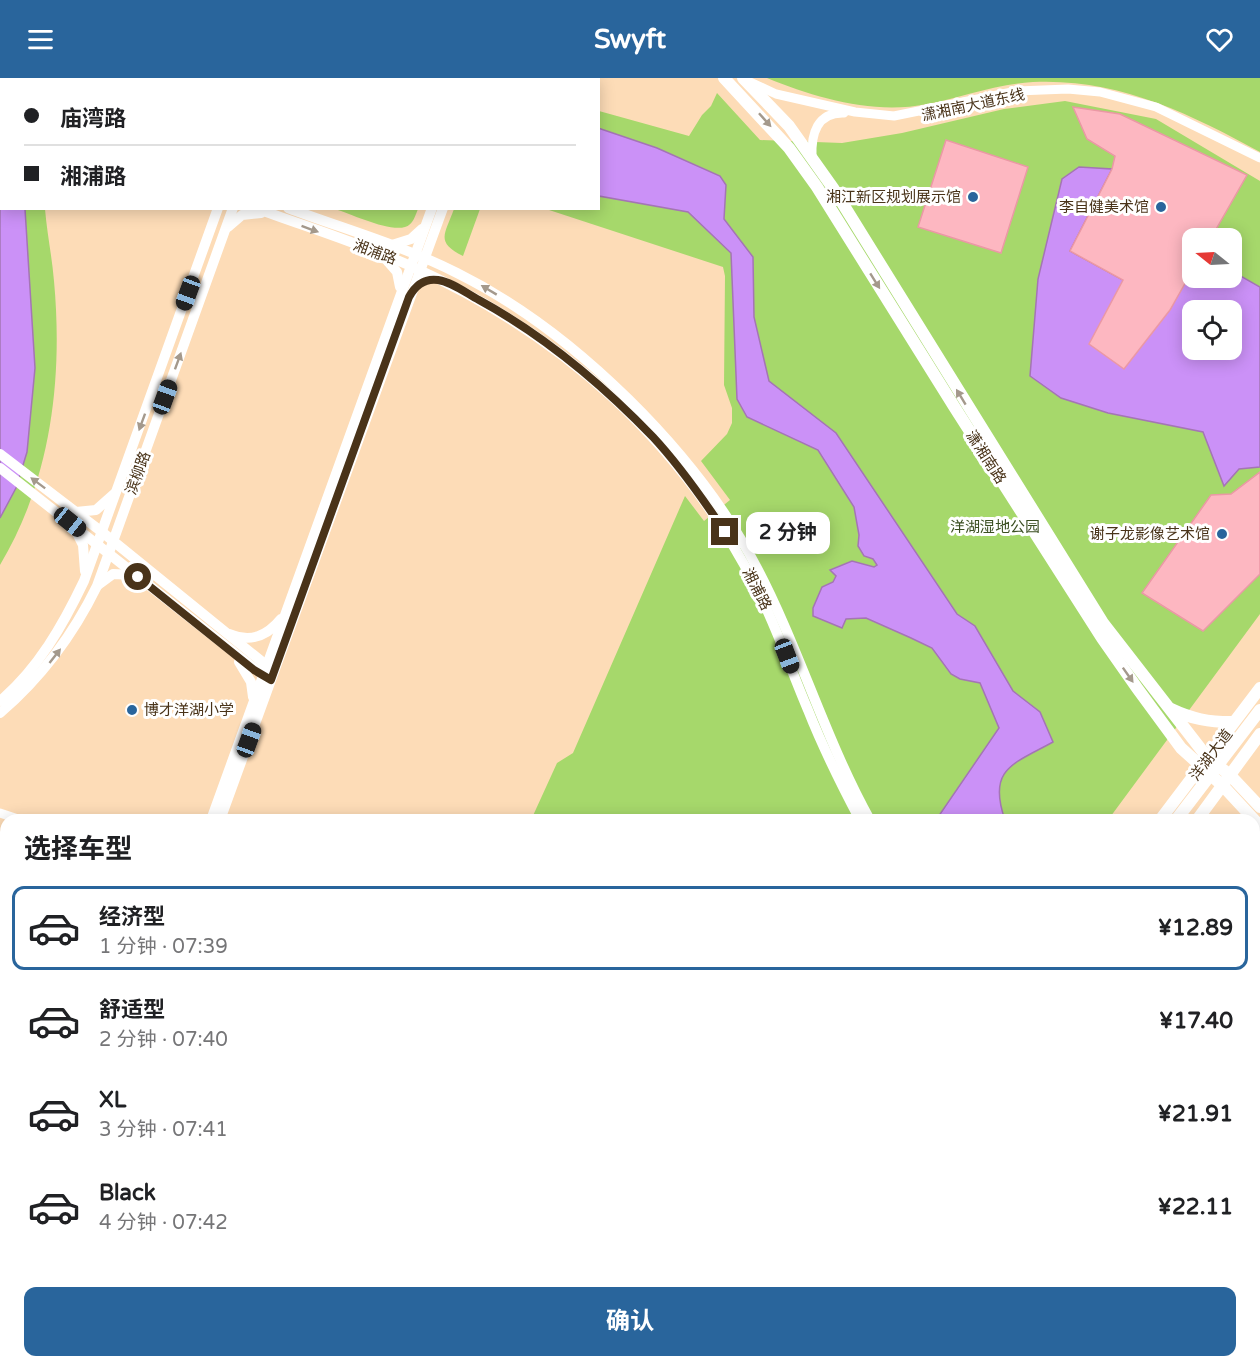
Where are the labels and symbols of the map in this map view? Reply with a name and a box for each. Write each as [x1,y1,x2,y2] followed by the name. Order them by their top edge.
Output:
[920,85,1026,125] street label: 潇湘南大道东线
[758,113,772,128] one-way arrow
[826,188,961,206] place label: 湘江新区规划展示馆
[966,190,980,204] marker: 湘江新区规划展示馆
[1059,198,1149,216] place label: 李自健美术馆
[1154,200,1168,214] marker: 李自健美术馆
[301,224,319,234] one-way arrow
[1182,228,1242,288] north arrow
[351,236,399,268] street label: 湘浦路
[173,273,203,313] car
[869,273,880,289] one-way arrow
[481,285,497,296] one-way arrow
[174,352,184,370] one-way arrow
[150,377,180,417] car
[956,389,967,405] one-way arrow
[136,413,146,431] one-way arrow
[962,427,1010,487] street label: 潇湘南路
[122,449,154,497] street label: 滨柳路
[30,477,46,489] one-way arrow
[50,504,90,540] car
[746,511,830,553] callout: 2 分钟
[711,518,738,545] route end
[950,518,1040,536] park label: 洋湖湿地公园
[1090,525,1210,543] place label: 谢子龙影像艺术馆
[1215,527,1229,541] marker: 谢子龙影像艺术馆
[124,563,151,590] route start
[739,565,775,613] street label: 湘浦路
[772,636,802,676] car
[48,648,60,663] one-way arrow
[1122,666,1134,682] one-way arrow
[144,701,234,719] place label: 博才洋湖小学
[125,703,139,717] marker: 博才洋湖小学
[234,720,264,760] car
[1186,726,1236,784] street label: 洋湖大道

